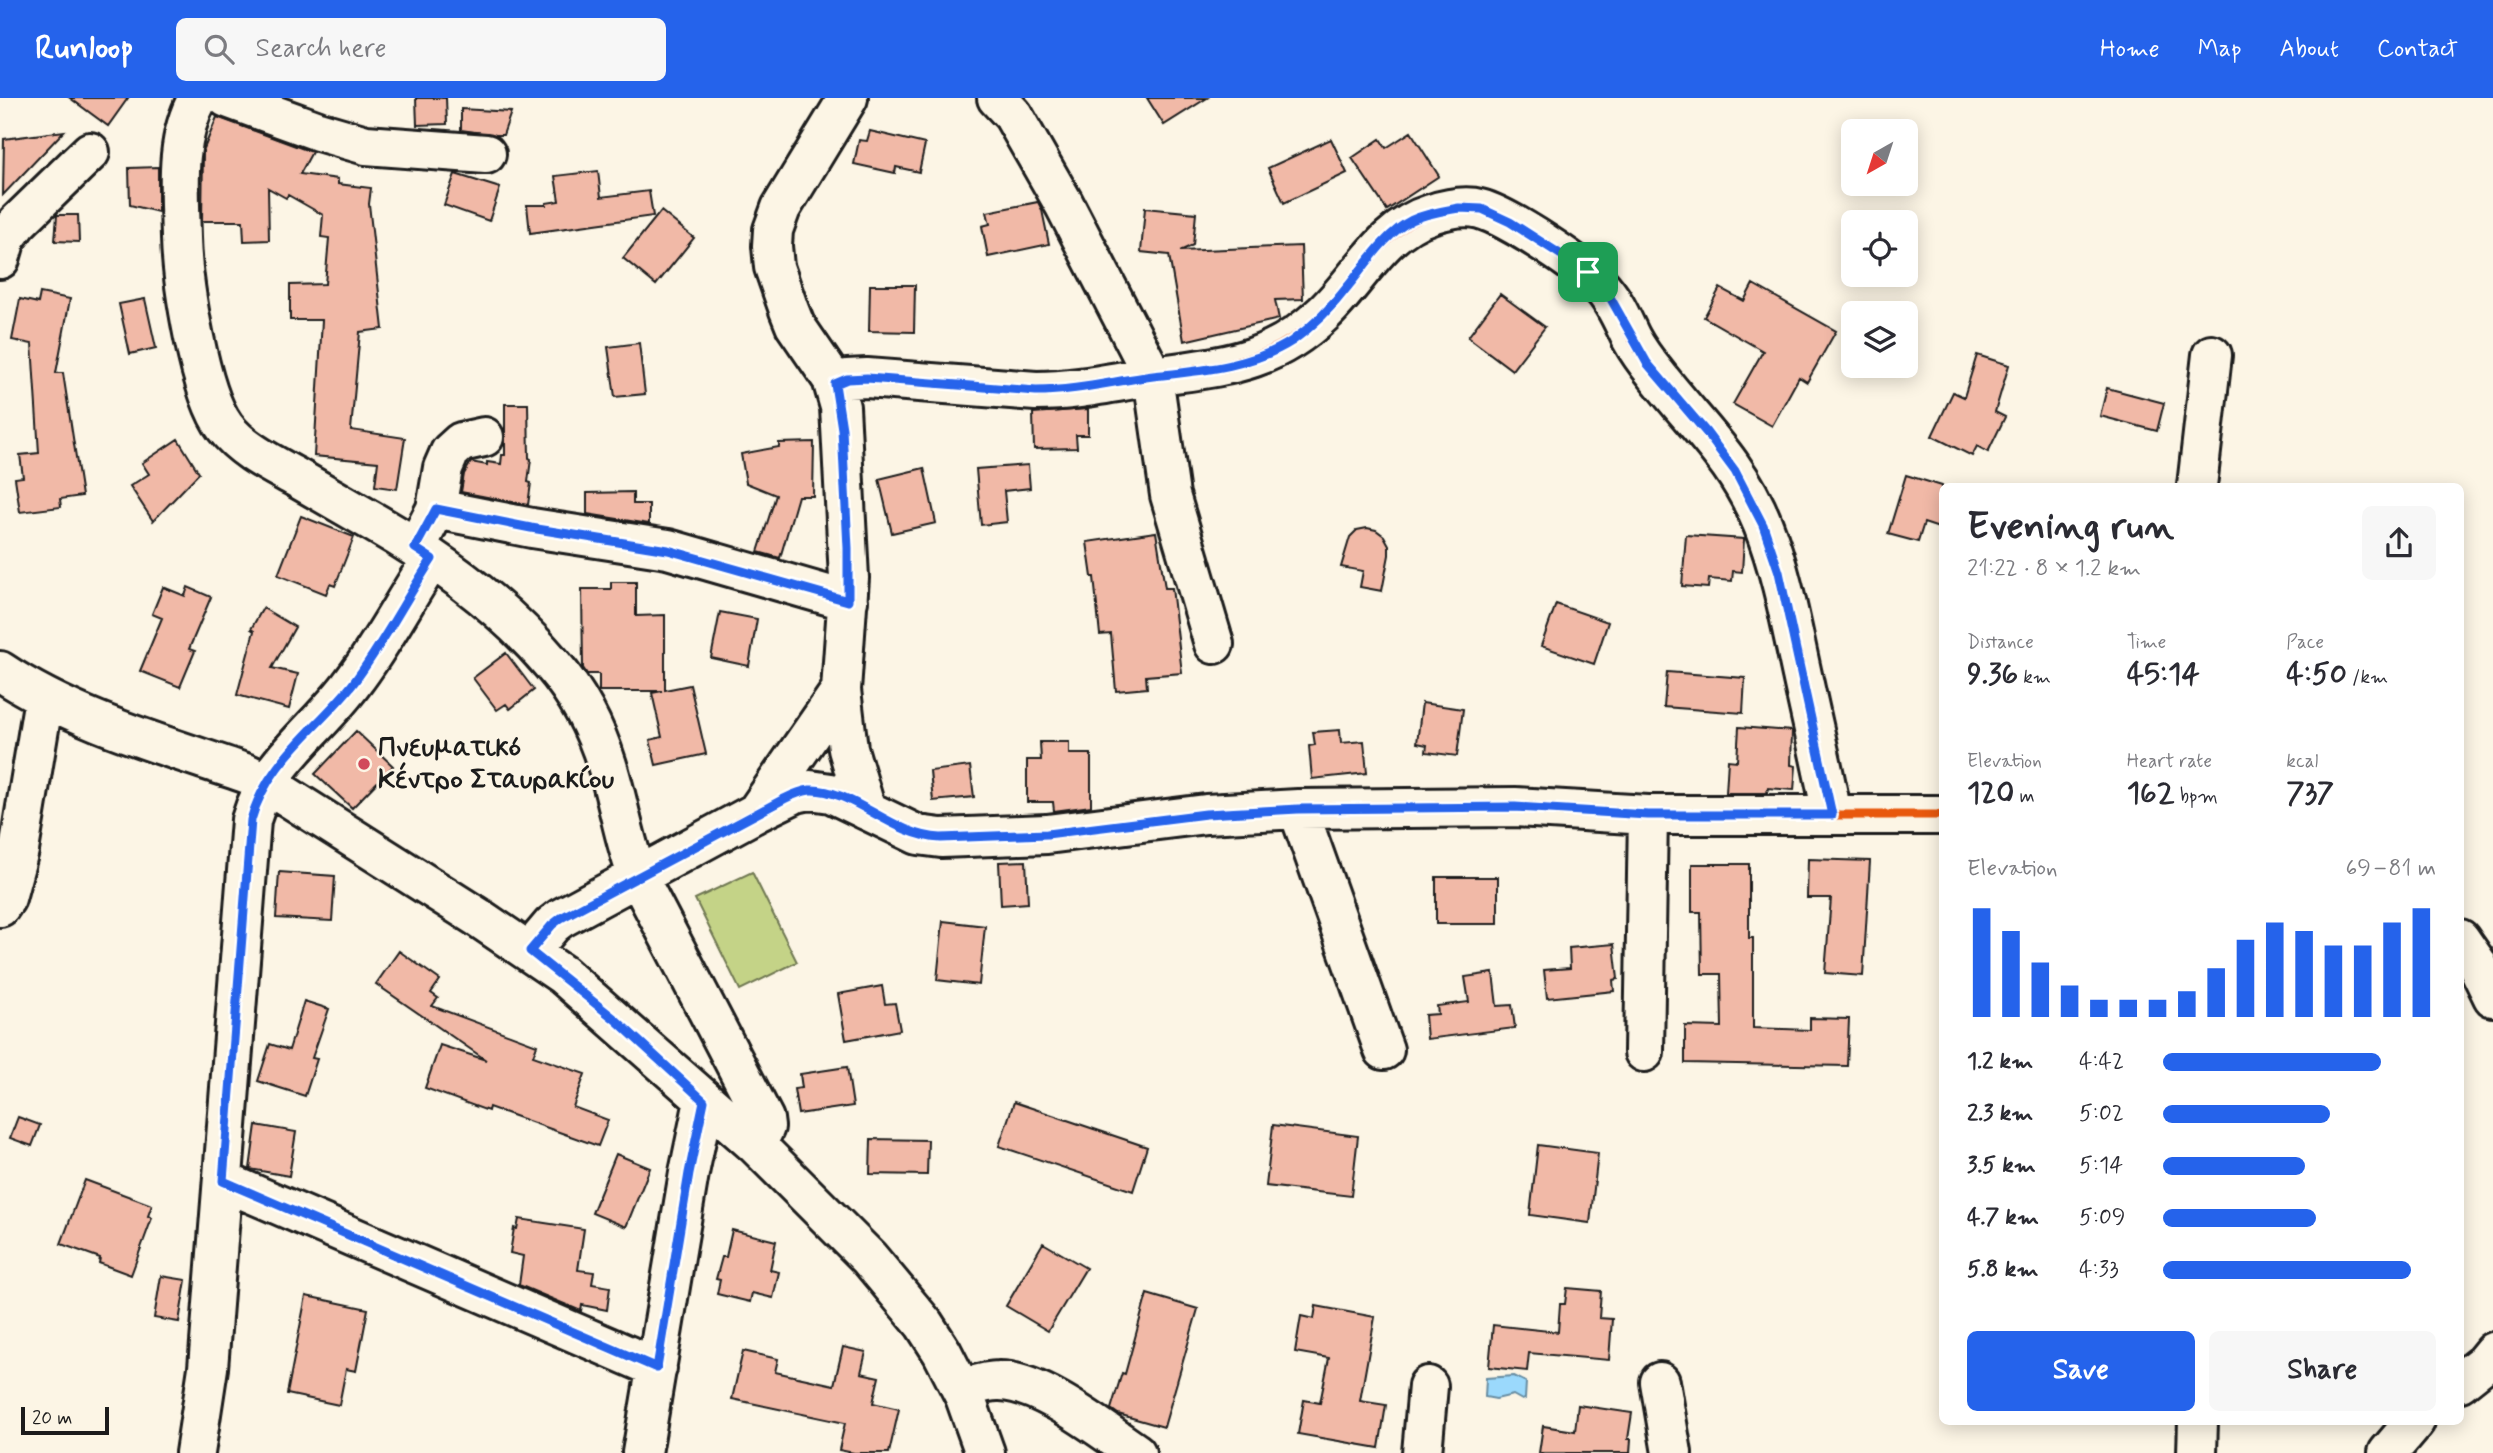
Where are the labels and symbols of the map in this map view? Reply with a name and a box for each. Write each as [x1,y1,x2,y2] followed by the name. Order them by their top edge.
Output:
[1841,119,1918,196] north arrow
[1558,242,1618,302] pin
[378,730,614,799] place label: Πνευματικό Κέντρο Σταυρακίου
[356,756,372,772] marker: Πνευματικό Κέντρο Σταυρακίου
[21,1404,108,1436] scale bar

